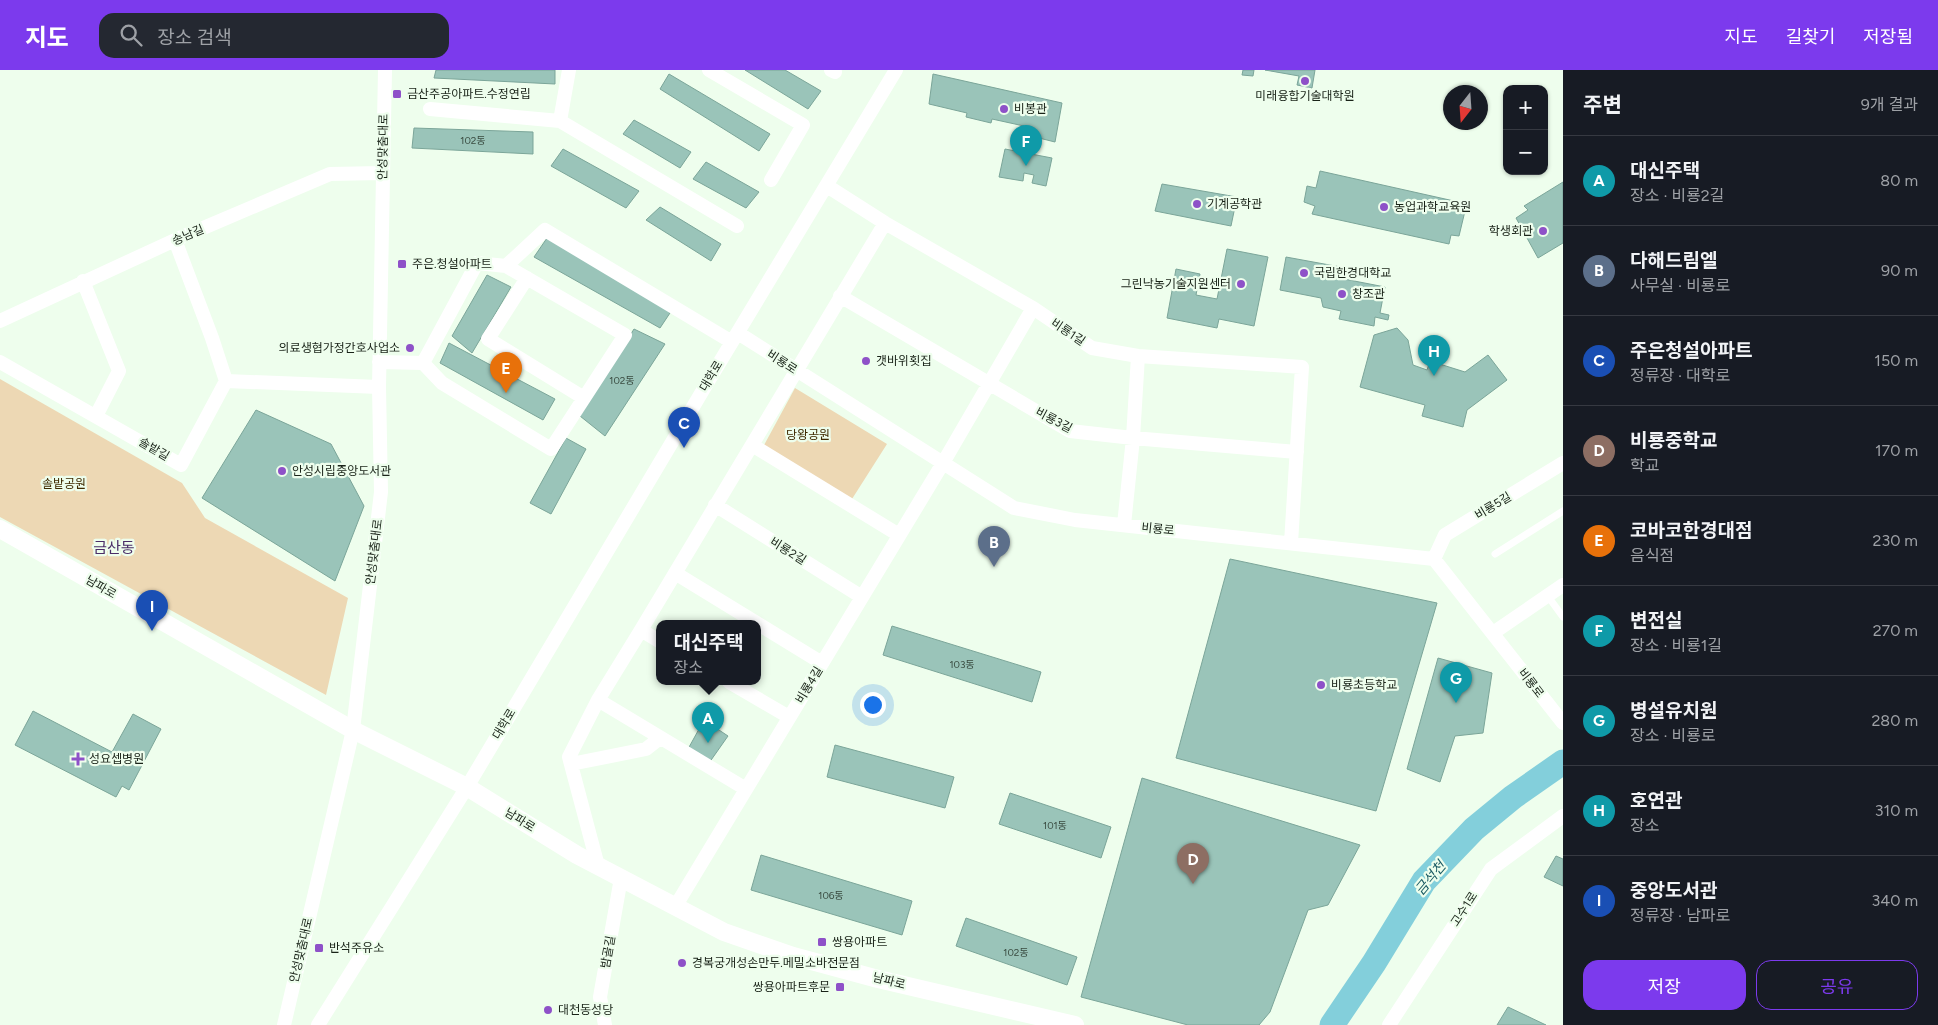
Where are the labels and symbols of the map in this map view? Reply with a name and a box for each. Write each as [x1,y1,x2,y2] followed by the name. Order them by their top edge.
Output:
[1299,75,1311,87] marker: 미래융합기술대학원
[1443,85,1488,130] north arrow
[407,87,531,101] place label: 금산주공아파트.수정연립
[391,88,403,100] marker: 금산주공아파트.수정연립
[1255,89,1355,103] place label: 미래융합기술대학원
[1014,102,1047,116] place label: 비봉관
[998,103,1010,115] marker: 비봉관
[375,114,391,180] street label: 안성맞춤대로
[1010,125,1042,166] pin: F
[460,134,486,147] house number: 102동
[1207,197,1262,211] place label: 기계공학관
[1191,198,1203,210] marker: 기계공학관
[1394,200,1471,214] place label: 농업과학교육원
[1378,201,1390,213] marker: 농업과학교육원
[170,222,206,248] street label: 송남길
[1489,224,1533,238] place label: 학생회관
[1537,225,1549,237] marker: 학생회관
[412,257,492,271] place label: 주은.청설아파트
[396,258,408,270] marker: 주은.청설아파트
[1314,266,1391,280] place label: 국립한경대학교
[1298,267,1310,279] marker: 국립한경대학교
[1121,277,1231,291] place label: 그린낙농기술지원센터
[1235,278,1247,290] marker: 그린낙농기술지원센터
[1352,287,1385,301] place label: 창조관
[1336,288,1348,300] marker: 창조관
[1048,316,1088,348] street label: 비룡1길
[1418,335,1450,376] pin: H
[279,341,400,355] place label: 의료생협가정간호사업소
[404,342,416,354] marker: 의료생협가정간호사업소
[764,347,800,377] street label: 비룡로
[490,352,522,393] pin: E
[876,354,931,368] place label: 갯바위횟집
[860,355,872,367] marker: 갯바위횟집
[696,358,726,394] street label: 대학로
[609,374,635,387] house number: 102동
[1033,405,1075,435] street label: 비룡3길
[668,407,700,448] pin: C
[786,428,830,442] park label: 당왕공원
[136,435,172,463] street label: 솔밭길
[292,464,391,478] place label: 안성시립중앙도서관
[276,465,288,477] marker: 안성시립중앙도서관
[42,477,86,491] park label: 솔밭공원
[1472,490,1514,522] street label: 비룡5길
[363,518,385,586] street label: 안성맞춤대로
[1141,520,1175,538] street label: 비룡로
[978,526,1010,567] pin: B
[767,535,809,567] street label: 비룡2길
[93,539,135,557] district label: 금산동
[83,573,119,601] street label: 남파로
[136,590,168,631] pin: I
[949,658,975,671] house number: 103동
[1440,662,1472,703] pin: G
[793,664,825,706] street label: 비룡4길
[1515,666,1547,700] street label: 비룡로
[1331,678,1397,692] place label: 비룡초등학교
[1315,679,1327,691] marker: 비룡초등학교
[860,692,886,718] your location
[692,702,724,743] pin: A
[489,706,519,742] street label: 대학로
[71,752,85,766] marker: 성요셉병원
[89,752,144,766] place label: 성요셉병원
[502,805,538,835] street label: 남파로
[1043,819,1067,832] house number: 101동
[1177,843,1209,884] pin: D
[1411,857,1450,899] water label: 금석천
[818,889,844,902] house number: 106동
[1448,889,1480,929] street label: 고수1로
[287,916,315,984] street label: 안성맞춤대로
[598,934,618,970] street label: 밤골길
[832,935,887,949] place label: 쌍용아파트
[816,936,828,948] marker: 쌍용아파트
[329,941,384,955] place label: 반석주유소
[313,942,325,954] marker: 반석주유소
[1003,946,1029,959] house number: 102동
[692,956,860,970] place label: 경복궁개성손만두.메밀소바전문점
[676,957,688,969] marker: 경복궁개성손만두.메밀소바전문점
[871,970,907,992] street label: 남파로
[753,980,830,994] place label: 쌍용아파트후문
[834,981,846,993] marker: 쌍용아파트후문
[558,1003,613,1017] place label: 대천동성당
[542,1004,554,1016] marker: 대천동성당

